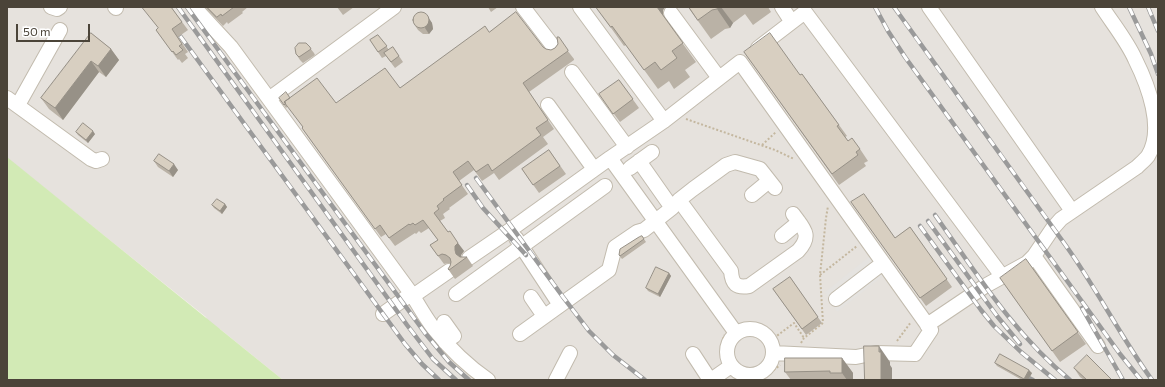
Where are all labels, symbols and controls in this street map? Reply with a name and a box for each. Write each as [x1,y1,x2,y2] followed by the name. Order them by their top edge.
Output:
[18,16,92,42] scale bar
[23,24,51,38] text: 50 m

